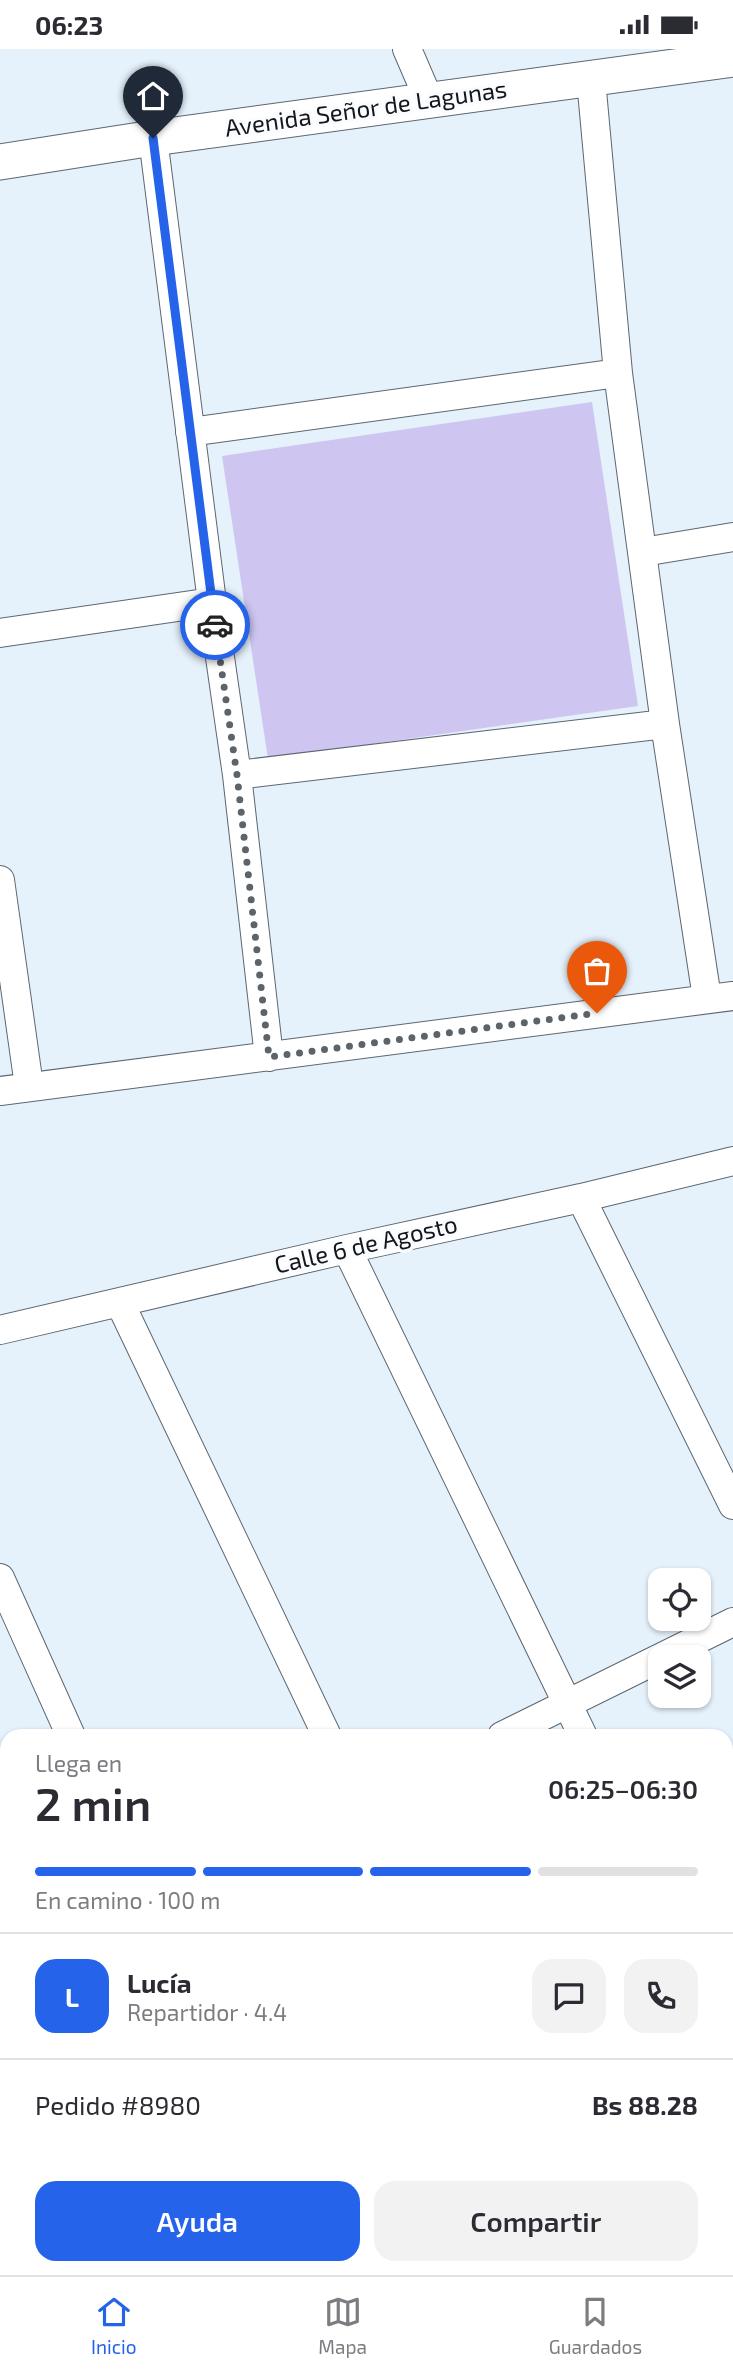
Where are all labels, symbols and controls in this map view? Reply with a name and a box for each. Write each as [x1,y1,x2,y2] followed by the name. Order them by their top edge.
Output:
[35,9,103,40] text: 06:23
[123,66,183,138] pin
[223,73,509,142] street label: Avenida Señor de Lagunas
[134,77,172,115] icon: home
[180,590,250,660] courier
[196,606,234,644] icon: car
[567,941,627,1013] pin
[578,952,616,990] icon: bag
[271,1208,460,1279] street label: Calle 6 de Agosto
[648,1568,711,1708] map controls
[648,1568,711,1631] button: locate
[648,1645,711,1708] button: layers
[35,1749,122,1777] text: Llega en
[548,1773,698,1804] text: 06:25–06:30
[35,1775,151,1830] text: 2 min
[35,1886,220,1914] text: En camino · 100 m
[532,1959,606,2033] button: chat
[624,1959,698,2033] button: phone
[127,1967,192,1998] text: Lucía
[65,1981,79,2012] text: L
[127,1998,287,2026] text: Repartidor · 4.4
[35,2089,201,2120] text: Pedido #8980
[592,2089,698,2120] text: Bs 88.28
[35,2181,360,2261] button: Ayuda
[374,2181,698,2261] button: Compartir
[91,2293,136,2358] tab: Inicio
[318,2293,367,2358] tab: Mapa
[549,2293,642,2358] tab: Guardados

